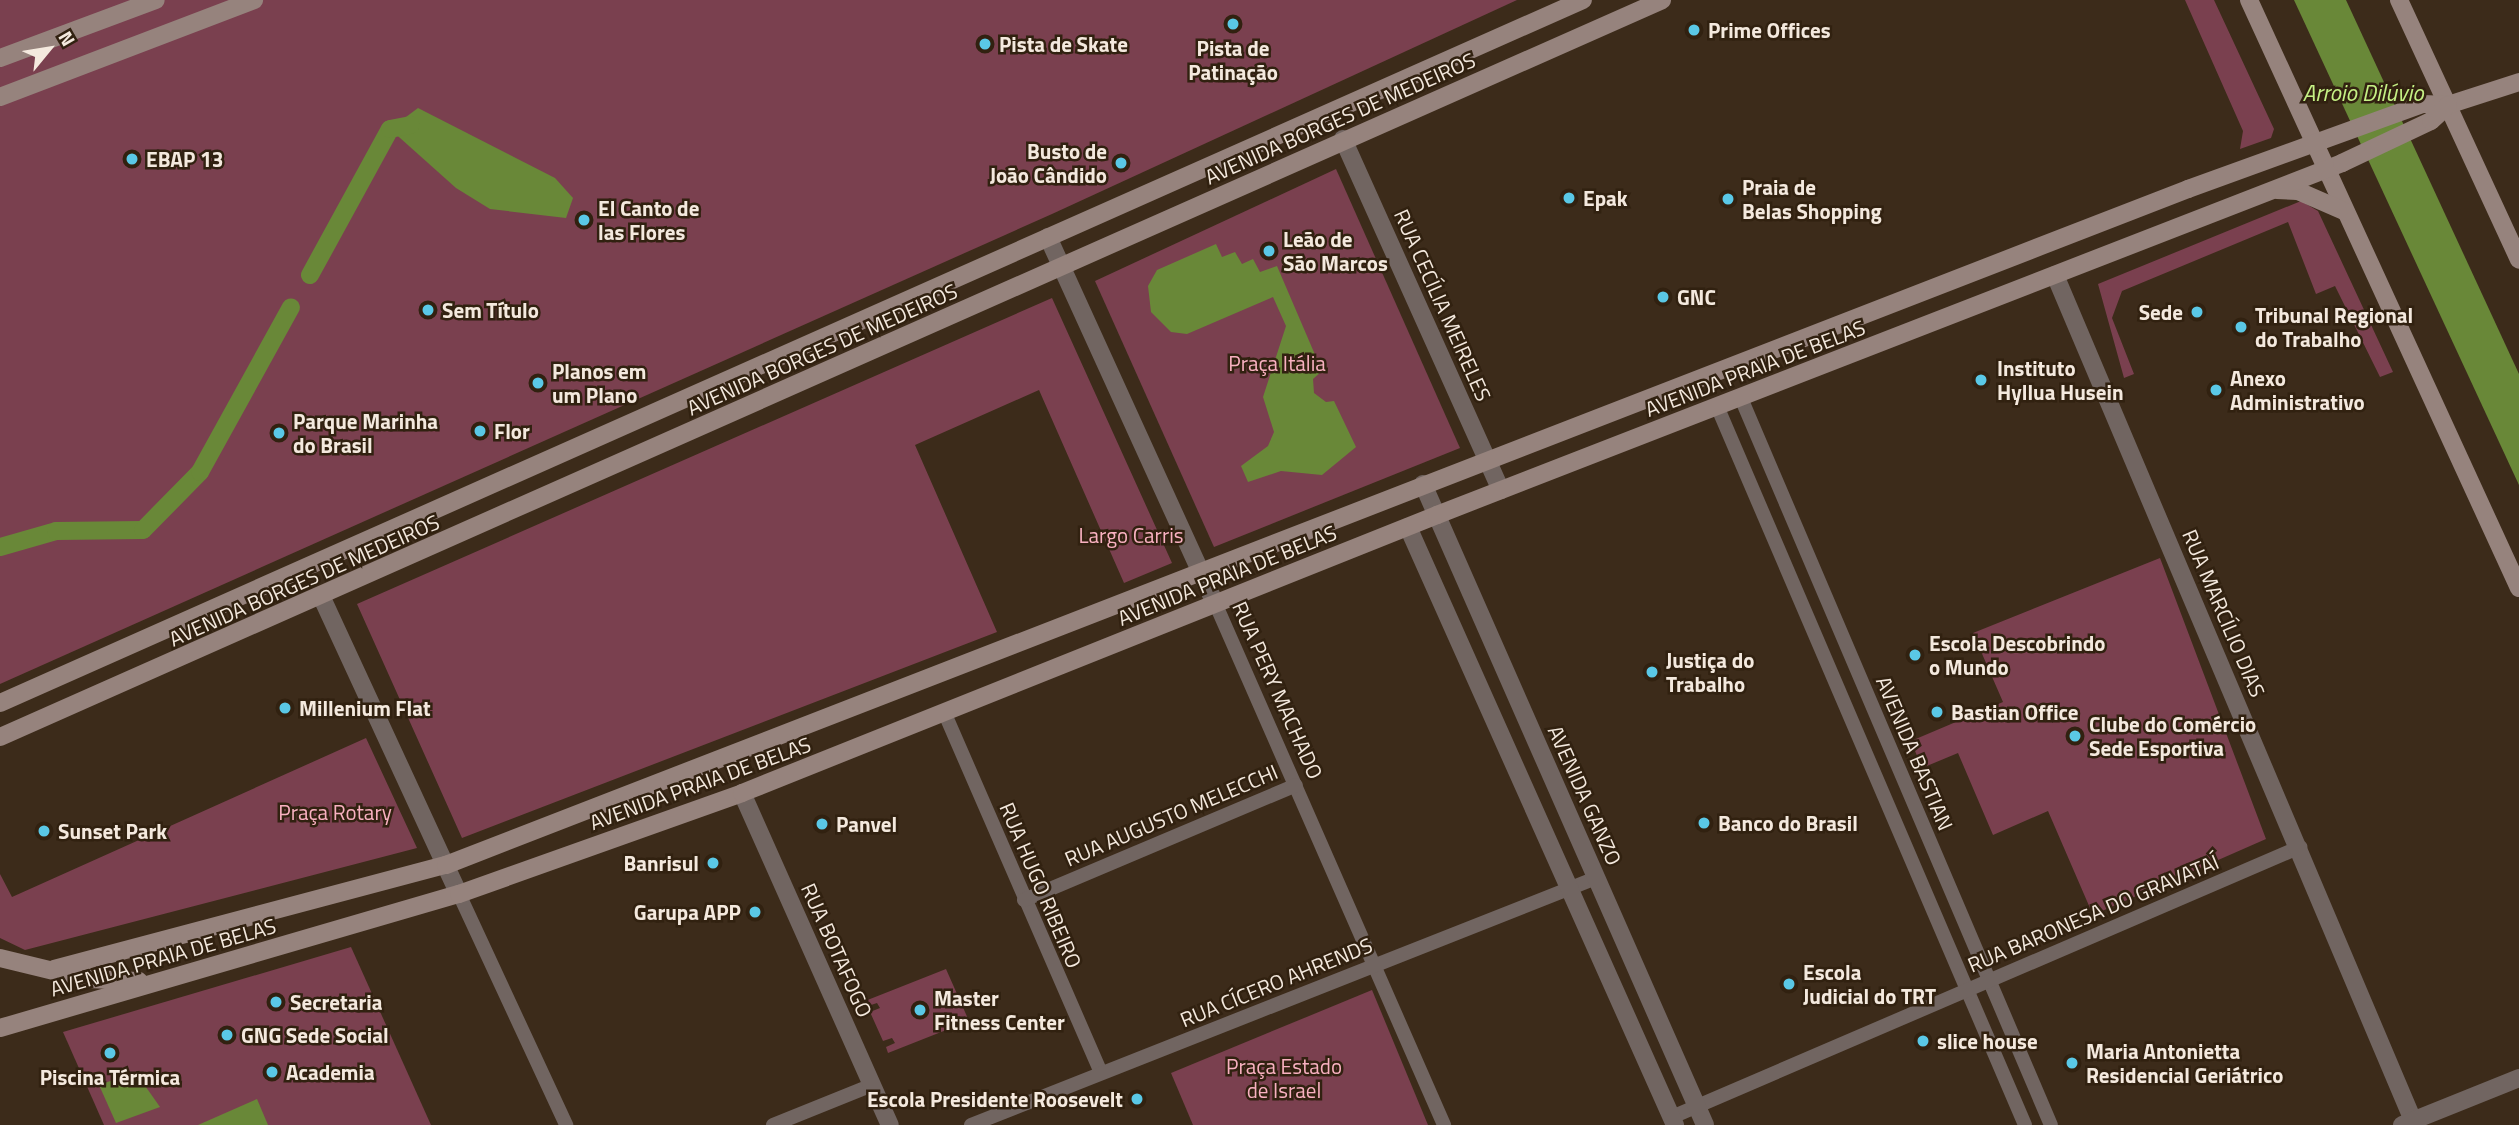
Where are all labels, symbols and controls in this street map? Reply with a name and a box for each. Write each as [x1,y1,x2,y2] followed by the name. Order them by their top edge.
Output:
[14,14,84,84] north arrow
[1225,16,1241,32] marker: Pista de Patinação
[1708,17,1831,43] place label: Prime Offices
[1686,22,1702,38] marker: Prime Offices
[52,25,83,51] text: N
[999,31,1128,57] place label: Pista de Skate
[1188,35,1278,85] place label: Pista de Patinação
[977,36,993,52] marker: Pista de Skate
[1201,47,1479,189] street label: AVENIDA BORGES DE MEDEIROS
[2302,79,2424,107] water label: Arroio Dilúvio
[990,138,1107,188] place label: Busto de João Cândido
[146,146,223,172] place label: EBAP 13
[124,151,140,167] marker: EBAP 13
[1113,155,1129,171] marker: Busto de João Cândido
[1742,174,1882,224] place label: Praia de Belas Shopping
[1583,185,1628,211] place label: Epak
[1561,190,1577,206] marker: Epak
[1720,191,1736,207] marker: Praia de Belas Shopping
[598,195,699,245] place label: El Canto de las Flores
[1389,205,1497,405] street label: RUA CECÍLIA MEIRELES
[576,212,592,228] marker: El Canto de las Flores
[1283,226,1388,276] place label: Leão de São Marcos
[1261,243,1277,259] marker: Leão de São Marcos
[683,278,961,420] street label: AVENIDA BORGES DE MEDEIROS
[1677,284,1716,310] place label: GNC
[1655,289,1671,305] marker: GNC
[442,297,539,323] place label: Sem Título
[2139,299,2183,325] place label: Sede
[420,302,436,318] marker: Sem Título
[2255,302,2413,352] place label: Tribunal Regional do Trabalho
[2189,304,2205,320] marker: Sede
[1641,314,1869,422] street label: AVENIDA PRAIA DE BELAS
[2233,319,2249,335] marker: Tribunal Regional do Trabalho
[1228,350,1326,376] park label: Praça Itália
[1997,355,2124,405] place label: Instituto Hyllua Husein
[552,358,646,408] place label: Planos em um Plano
[2230,365,2365,415] place label: Anexo Administrativo
[1971,370,1991,390] marker: Instituto Hyllua Husein
[530,375,546,391] marker: Planos em um Plano
[2208,382,2224,398] marker: Anexo Administrativo
[293,408,438,458] place label: Parque Marinha do Brasil
[494,418,530,444] place label: Flor
[472,423,488,439] marker: Flor
[271,425,287,441] marker: Parque Marinha do Brasil
[165,509,443,651] street label: AVENIDA BORGES DE MEDEIROS
[1114,520,1340,630] street label: AVENIDA PRAIA DE BELAS
[1078,522,1184,548] park label: Largo Carris
[2177,526,2271,700] street label: RUA MARCÍLIO DIAS
[1228,597,1328,783] street label: RUA PERY MACHADO
[1929,630,2105,680] place label: Escola Descobrindo o Mundo
[1666,647,1754,697] place label: Justiça do Trabalho
[1907,647,1923,663] marker: Escola Descobrindo o Mundo
[1644,664,1660,680] marker: Justiça do Trabalho
[1871,672,1959,834] street label: AVENIDA BASTIAN
[299,695,431,721] place label: Millenium Flat
[1951,699,2079,725] place label: Bastian Office
[277,700,293,716] marker: Millenium Flat
[1929,704,1945,720] marker: Bastian Office
[2089,711,2256,761] place label: Clube do Comércio Sede Esportiva
[1543,721,1627,869] street label: AVENIDA GANZO
[2067,728,2083,744] marker: Clube do Comércio Sede Esportiva
[586,731,814,835] street label: AVENIDA PRAIA DE BELAS
[1061,759,1281,871] street label: RUA AUGUSTO MELECCHI
[278,799,392,825] park label: Praça Rotary
[995,799,1087,971] street label: RUA HUGO RIBEIRO
[1718,810,1858,836] place label: Banco do Brasil
[836,811,897,837] place label: Panvel
[1696,815,1712,831] marker: Banco do Brasil
[814,816,830,832] marker: Panvel
[58,818,167,844] place label: Sunset Park
[36,823,52,839] marker: Sunset Park
[1964,849,2222,977] street label: RUA BARONESA DO GRAVATAÍ
[623,850,699,876] place label: Banrisul
[705,855,721,871] marker: Banrisul
[796,879,878,1021] street label: RUA BOTAFOGO
[634,899,741,925] place label: Garupa APP
[747,904,763,920] marker: Garupa APP
[47,913,279,1001] street label: AVENIDA PRAIA DE BELAS
[1176,932,1376,1032] street label: RUA CÍCERO AHRENDS
[1803,959,1936,1009] place label: Escola Judicial do TRT
[1781,976,1797,992] marker: Escola Judicial do TRT
[934,985,1065,1035] place label: Master Fitness Center
[290,989,382,1015] place label: Secretaria
[268,994,284,1010] marker: Secretaria
[912,1002,928,1018] marker: Master Fitness Center
[241,1022,389,1048] place label: GNG Sede Social
[219,1027,235,1043] marker: GNG Sede Social
[1937,1028,2038,1054] place label: slice house
[1915,1033,1931,1049] marker: slice house
[2086,1038,2283,1088] place label: Maria Antonietta Residencial Geriátrico
[102,1045,118,1061] marker: Piscina Térmica
[1226,1053,1342,1103] park label: Praça Estado de Israel
[2064,1055,2080,1071] marker: Maria Antonietta Residencial Geriátrico
[286,1059,375,1085] place label: Academia
[40,1064,180,1090] place label: Piscina Térmica
[264,1064,280,1080] marker: Academia
[867,1086,1123,1112] place label: Escola Presidente Roosevelt
[1129,1091,1145,1107] marker: Escola Presidente Roosevelt

